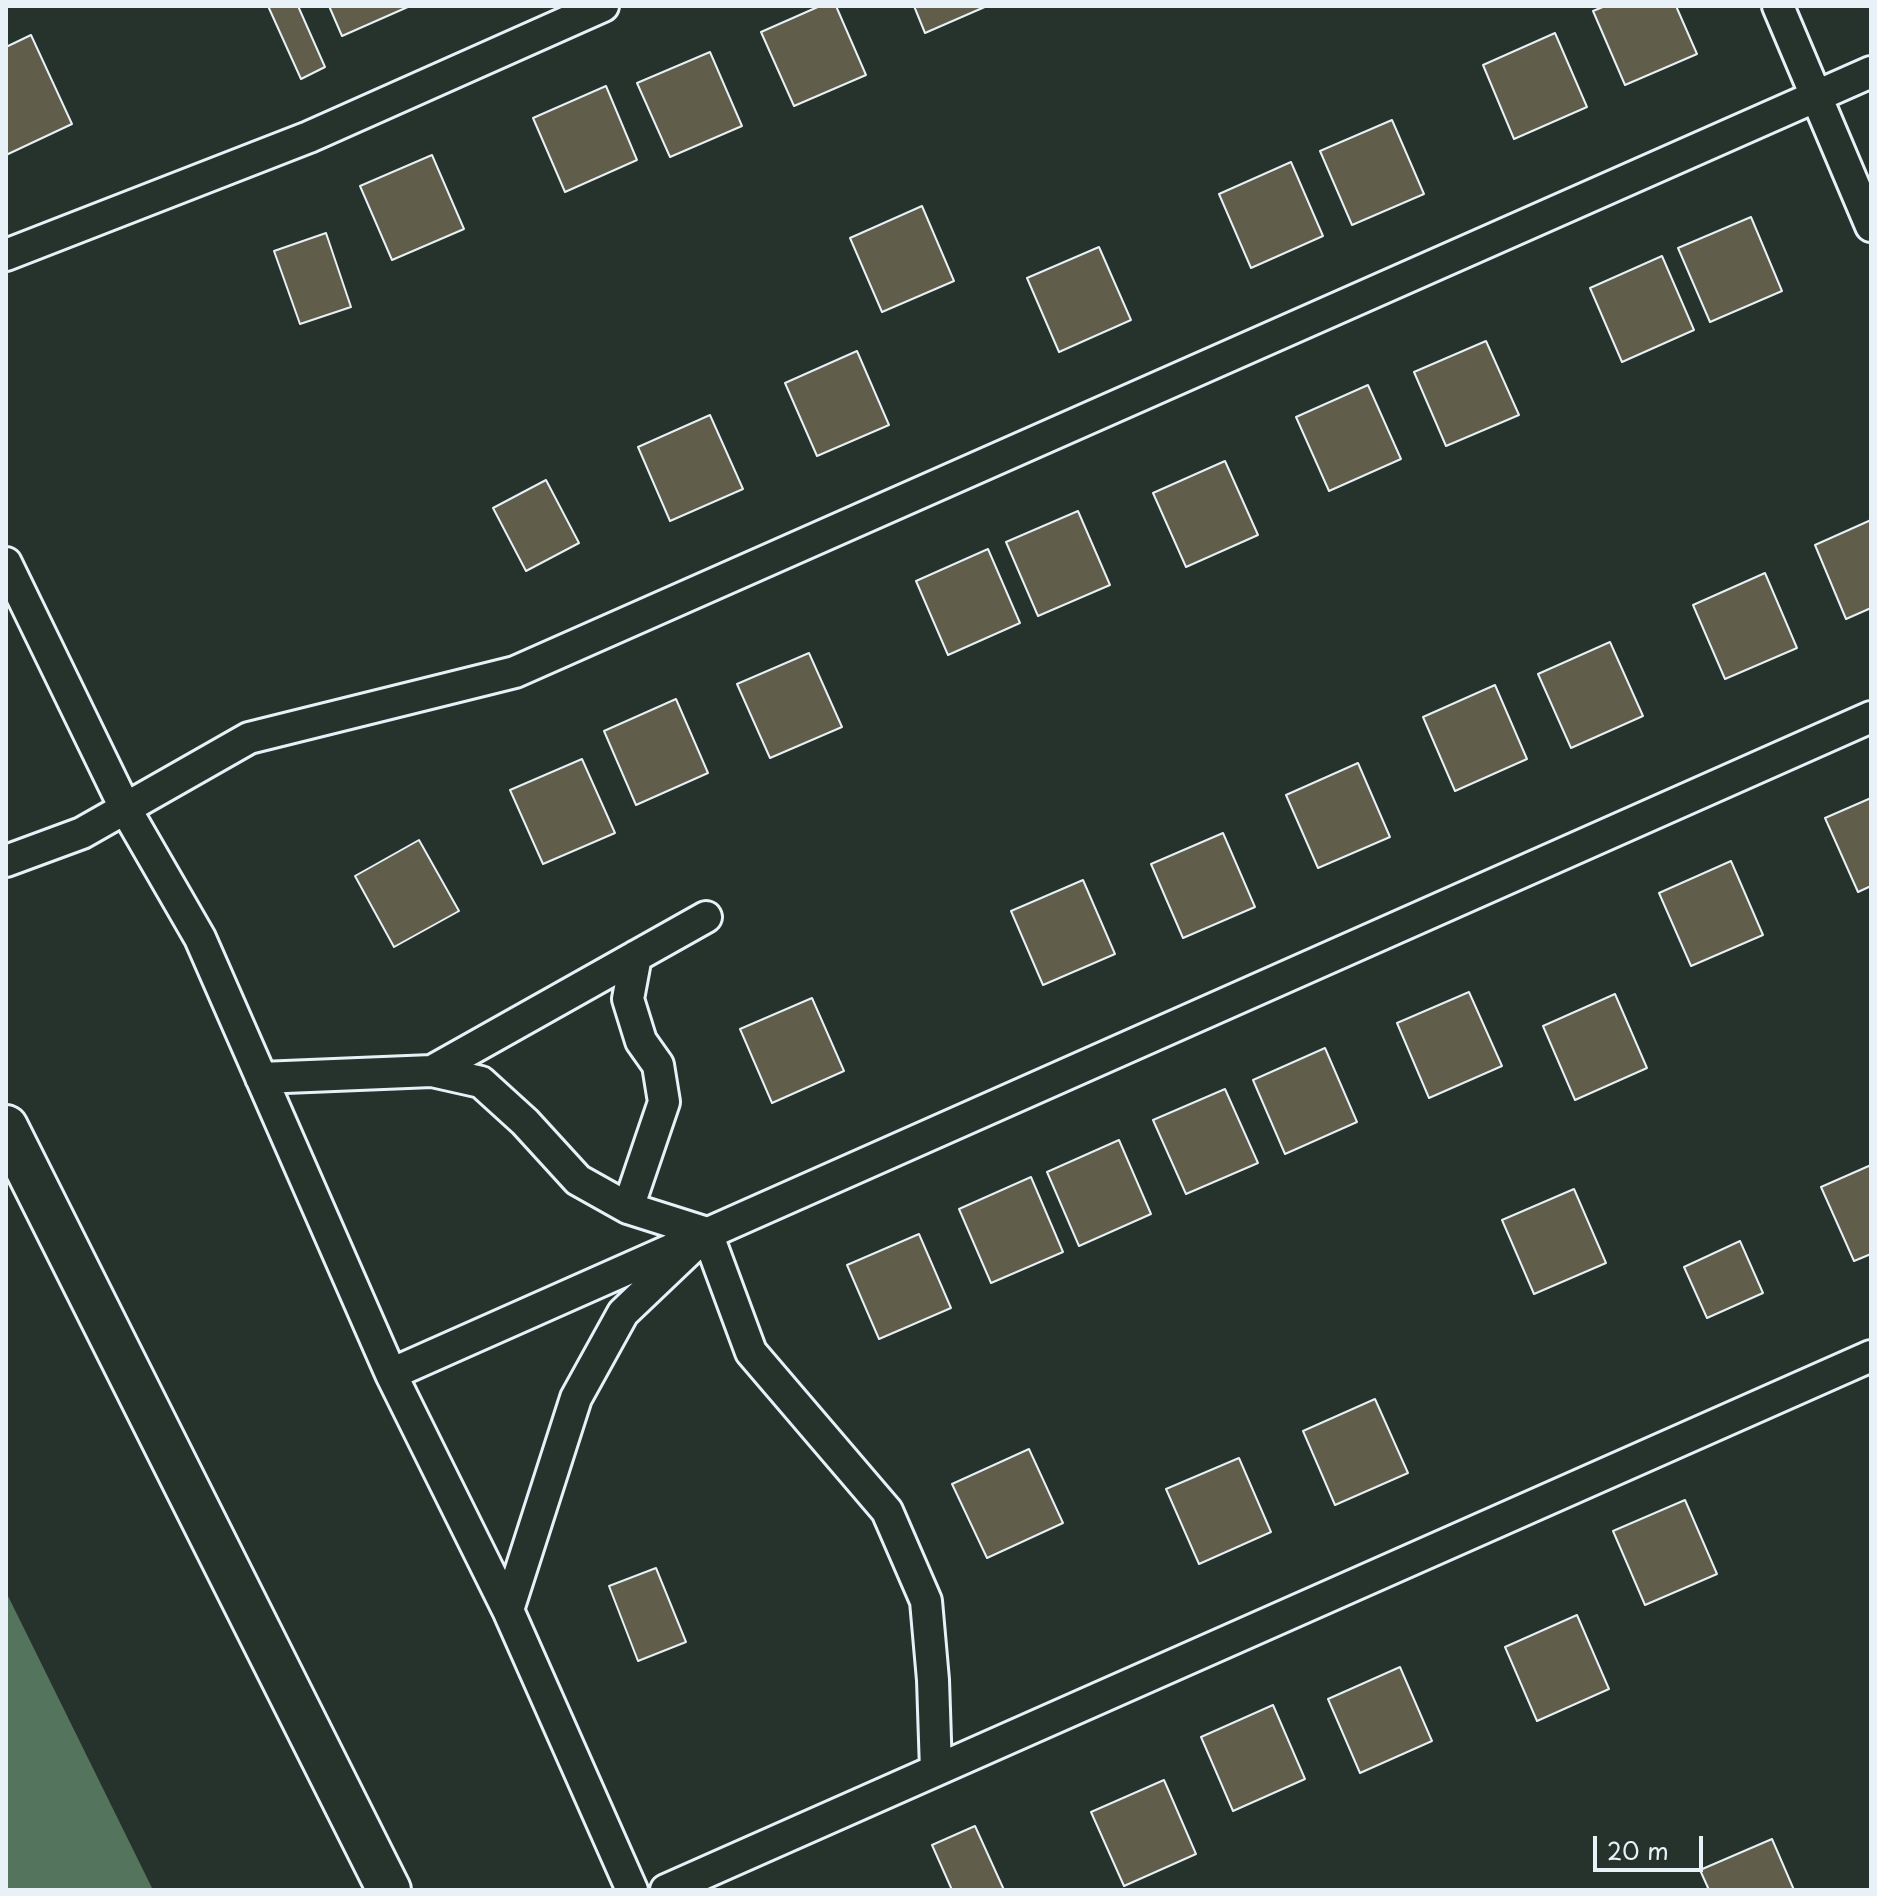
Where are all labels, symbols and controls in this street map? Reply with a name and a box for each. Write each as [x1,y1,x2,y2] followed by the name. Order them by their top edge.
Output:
[1597,1820,1707,1870] scale bar
[1607,1832,1669,1868] text: 20 m

